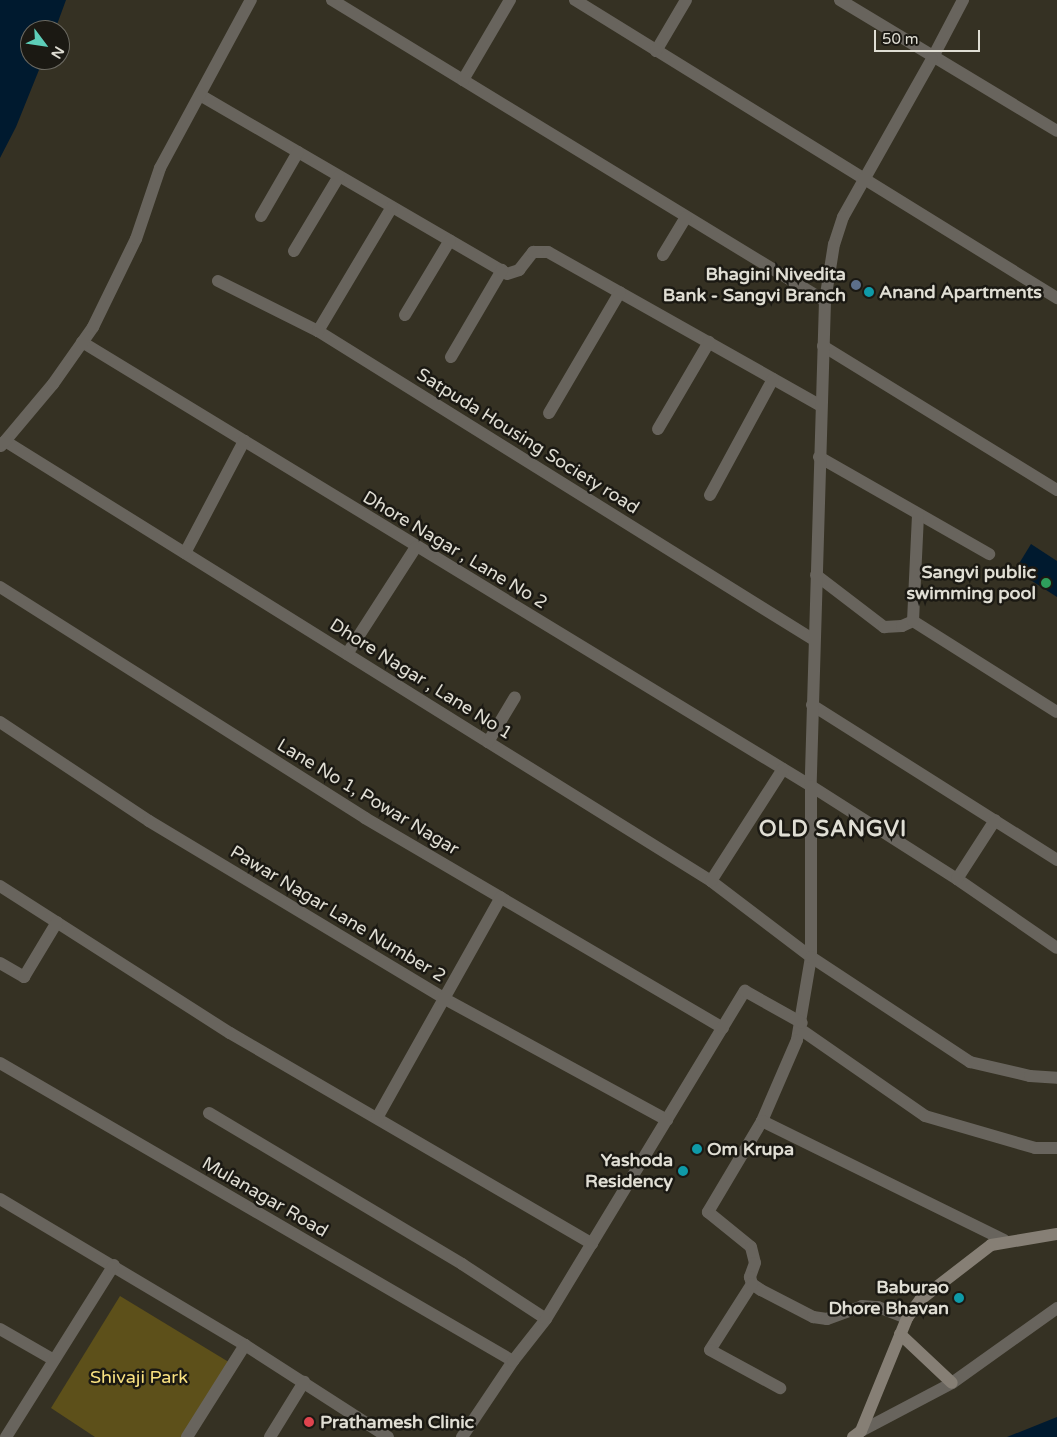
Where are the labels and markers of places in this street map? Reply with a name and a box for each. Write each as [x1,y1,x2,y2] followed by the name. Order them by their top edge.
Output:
[663,264,846,306] place label: Bhagini Nivedita Bank - Sangvi Branch
[850,279,862,291] marker: Bhagini Nivedita Bank - Sangvi Branch
[879,281,1042,303] place label: Anand Apartments
[863,286,875,298] marker: Anand Apartments
[906,562,1036,604] place label: Sangvi public swimming pool
[1040,577,1052,589] marker: Sangvi public swimming pool
[707,1138,794,1160] place label: Om Krupa
[691,1143,703,1155] marker: Om Krupa
[585,1150,673,1192] place label: Yashoda Residency
[677,1165,689,1177] marker: Yashoda Residency
[828,1277,949,1320] place label: Baburao Dhore Bhavan
[953,1292,965,1304] marker: Baburao Dhore Bhavan
[320,1411,474,1433] place label: Prathamesh Clinic
[302,1415,316,1429] marker: Prathamesh Clinic

